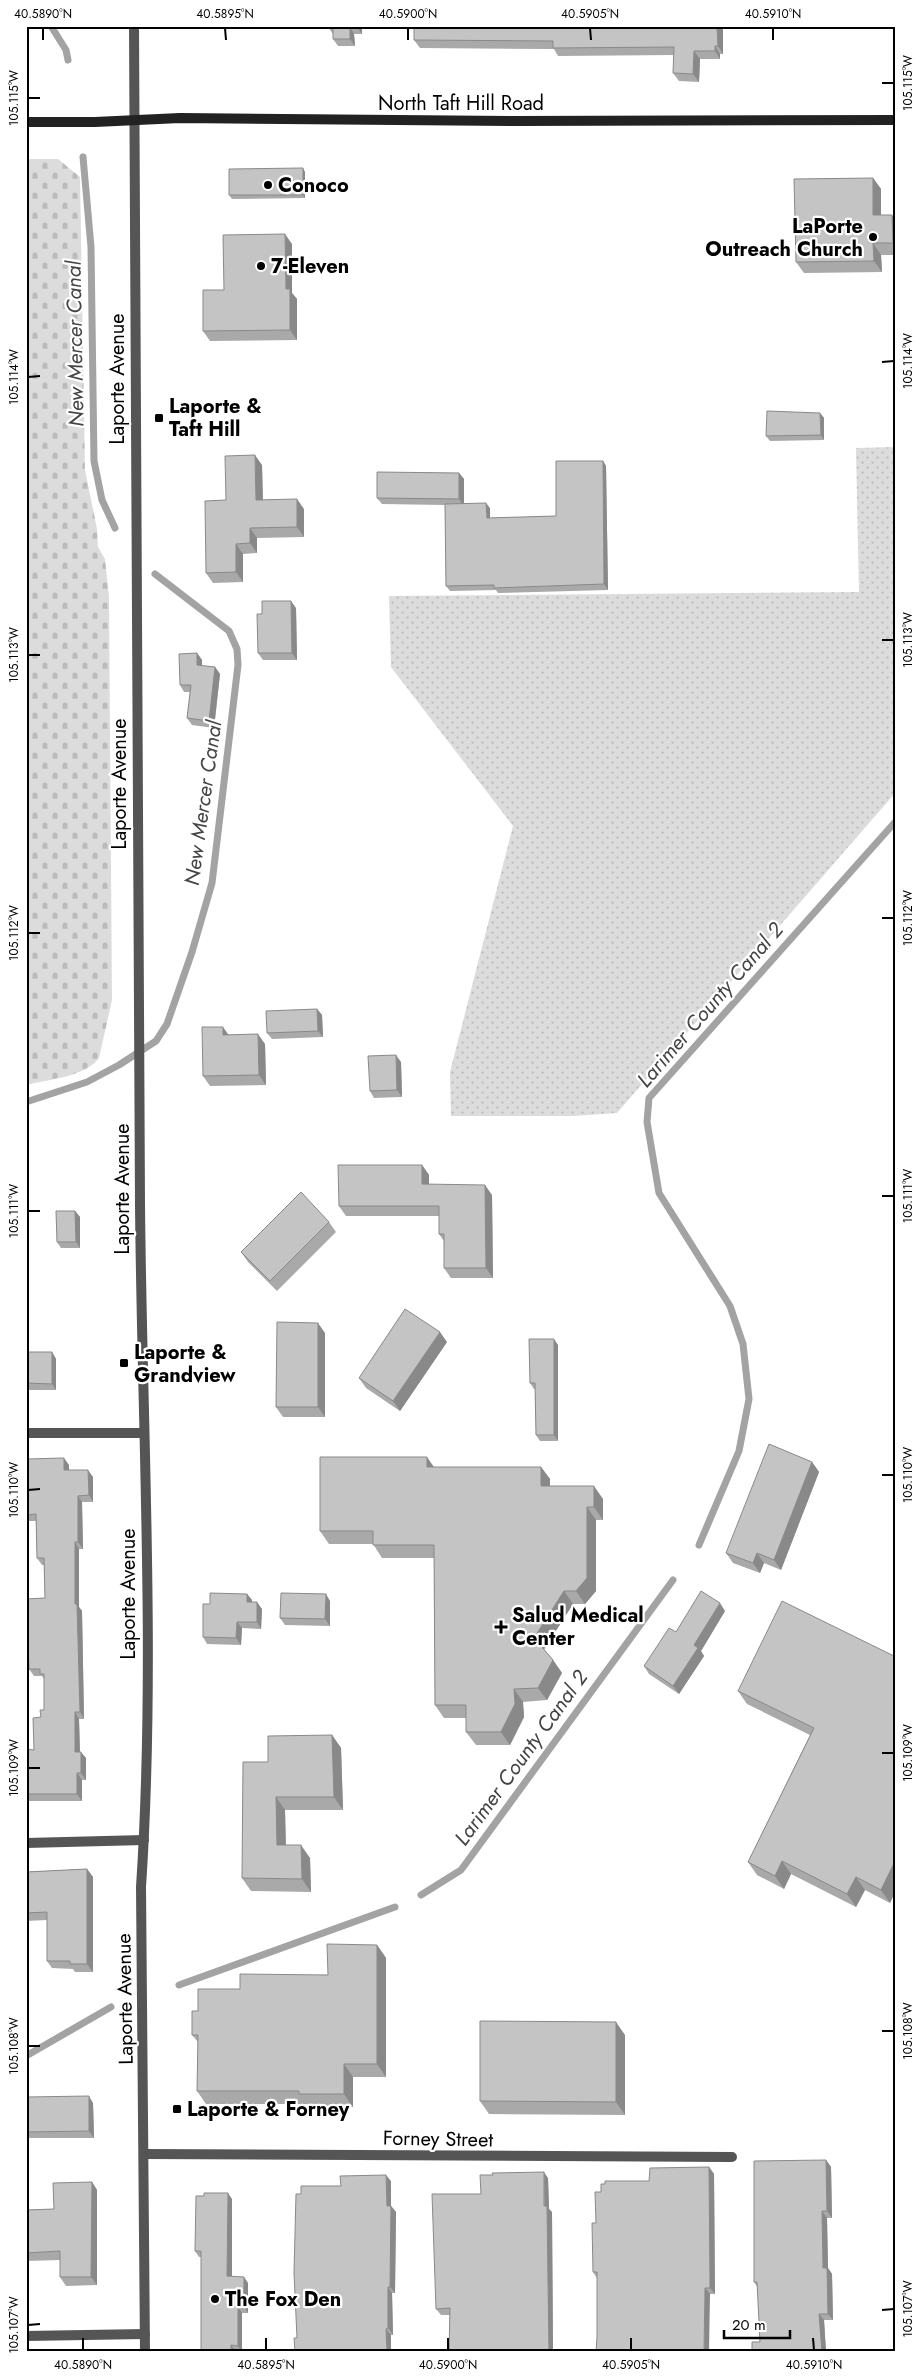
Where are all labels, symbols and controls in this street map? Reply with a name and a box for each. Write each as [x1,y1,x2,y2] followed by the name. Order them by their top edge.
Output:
[14,5,72,23] text: 40.5890°N
[196,5,254,23] text: 40.5895°N
[379,5,437,23] text: 40.5900°N
[561,5,619,23] text: 40.5905°N
[745,5,801,23] text: 40.5910°N
[899,55,917,111] text: 105.115°W
[5,70,23,126] text: 105.115°W
[378,89,544,118] street label: North Taft Hill Road
[278,171,349,200] place label: Conoco
[262,179,274,191] marker: Conoco
[705,212,863,264] place label: LaPorte Outreach Church
[867,231,879,243] marker: LaPorte Outreach Church
[271,252,349,281] place label: 7-Eleven
[59,259,91,427] water label: New Mercer Canal
[255,260,267,272] marker: 7-Eleven
[103,313,132,445] street label: Laporte Avenue
[899,333,917,389] text: 105.114°W
[5,349,23,405] text: 105.114°W
[169,392,262,444] place label: Laporte & Taft Hill
[153,412,165,424] marker: Laporte & Taft Hill
[899,612,917,668] text: 105.113°W
[5,627,23,683] text: 105.113°W
[177,717,230,887] water label: New Mercer Canal
[105,718,134,850] street label: Laporte Avenue
[899,890,917,946] text: 105.112°W
[5,905,23,961] text: 105.112°W
[630,916,790,1094] water label: Larimer County Canal 2
[108,1123,137,1255] street label: Laporte Avenue
[899,1169,917,1223] text: 105.111°W
[5,1184,23,1238] text: 105.111°W
[134,1338,236,1390] place label: Laporte & Grandview
[118,1357,130,1369] marker: Laporte & Grandview
[899,1447,917,1503] text: 105.110°W
[5,1462,23,1518] text: 105.110°W
[114,1528,143,1660] street label: Laporte Avenue
[512,1601,644,1653] place label: Salud Medical Center
[494,1620,508,1634] marker: Salud Medical Center
[447,1664,595,1852] water label: Larimer County Canal 2
[899,1724,917,1782] text: 105.109°W
[5,1739,23,1797] text: 105.109°W
[109,1933,141,2065] street label: Laporte Avenue
[899,2002,917,2060] text: 105.108°W
[5,2017,23,2075] text: 105.108°W
[187,2095,350,2124] place label: Laporte & Forney
[171,2103,183,2115] marker: Laporte & Forney
[383,2124,494,2154] street label: Forney Street
[899,2280,917,2338] text: 105.107°W
[225,2285,341,2314] place label: The Fox Den
[209,2293,221,2305] marker: The Fox Den
[5,2296,23,2354] text: 105.107°W
[724,2308,791,2340] scale bar
[732,2314,766,2336] text: 20 m
[54,2356,112,2374] text: 40.5890°N
[237,2356,295,2374] text: 40.5895°N
[419,2356,477,2374] text: 40.5900°N
[602,2356,660,2374] text: 40.5905°N
[786,2356,842,2374] text: 40.5910°N

